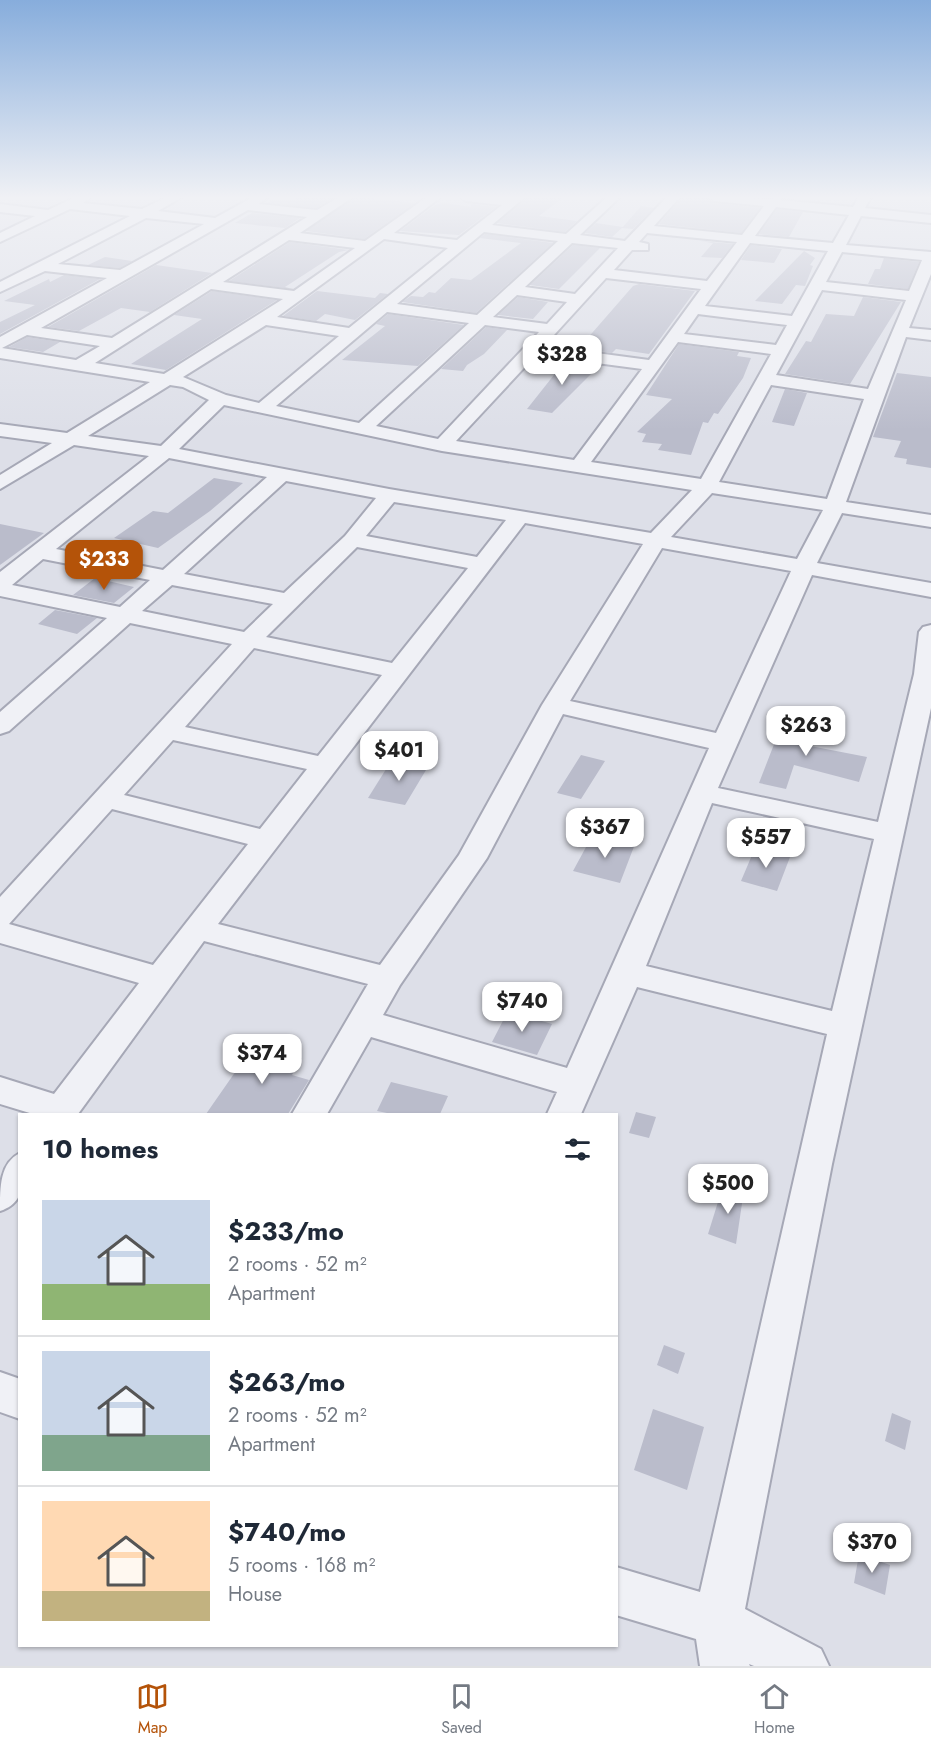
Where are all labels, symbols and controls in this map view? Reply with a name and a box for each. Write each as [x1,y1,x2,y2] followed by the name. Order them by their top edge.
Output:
[526,335,598,386] pin: $328
[537,340,587,369] text: $328
[68,540,140,591] pin: $233
[79,545,129,574] text: $233
[770,706,842,757] pin: $263
[780,711,832,740] text: $263
[363,731,435,782] pin: $401
[374,736,424,765] text: $401
[569,808,641,859] pin: $367
[580,813,630,842] text: $367
[730,818,802,869] pin: $557
[741,823,791,852] text: $557
[486,982,558,1033] pin: $740
[496,987,548,1016] text: $740
[226,1034,298,1085] pin: $374
[237,1039,287,1068] text: $374
[42,1130,158,1168] text: 10 homes
[561,1133,594,1166] icon: filters
[692,1164,764,1215] pin: $500
[702,1169,754,1198] text: $500
[228,1212,344,1250] text: $233/mo
[90,1224,162,1296] icon: home
[228,1250,367,1279] text: 2 rooms · 52 m²
[228,1279,315,1308] text: Apartment
[228,1363,345,1401] text: $263/mo
[90,1375,162,1447] icon: home
[228,1401,367,1430] text: 2 rooms · 52 m²
[228,1430,315,1459] text: Apartment
[228,1513,346,1551] text: $740/mo
[836,1523,908,1574] pin: $370
[90,1525,162,1597] icon: home
[847,1528,897,1557] text: $370
[228,1551,375,1580] text: 5 rooms · 168 m²
[228,1580,282,1609] text: House
[136,1680,169,1739] tab: Map
[441,1680,482,1739] tab: Saved
[754,1680,795,1739] tab: Home

